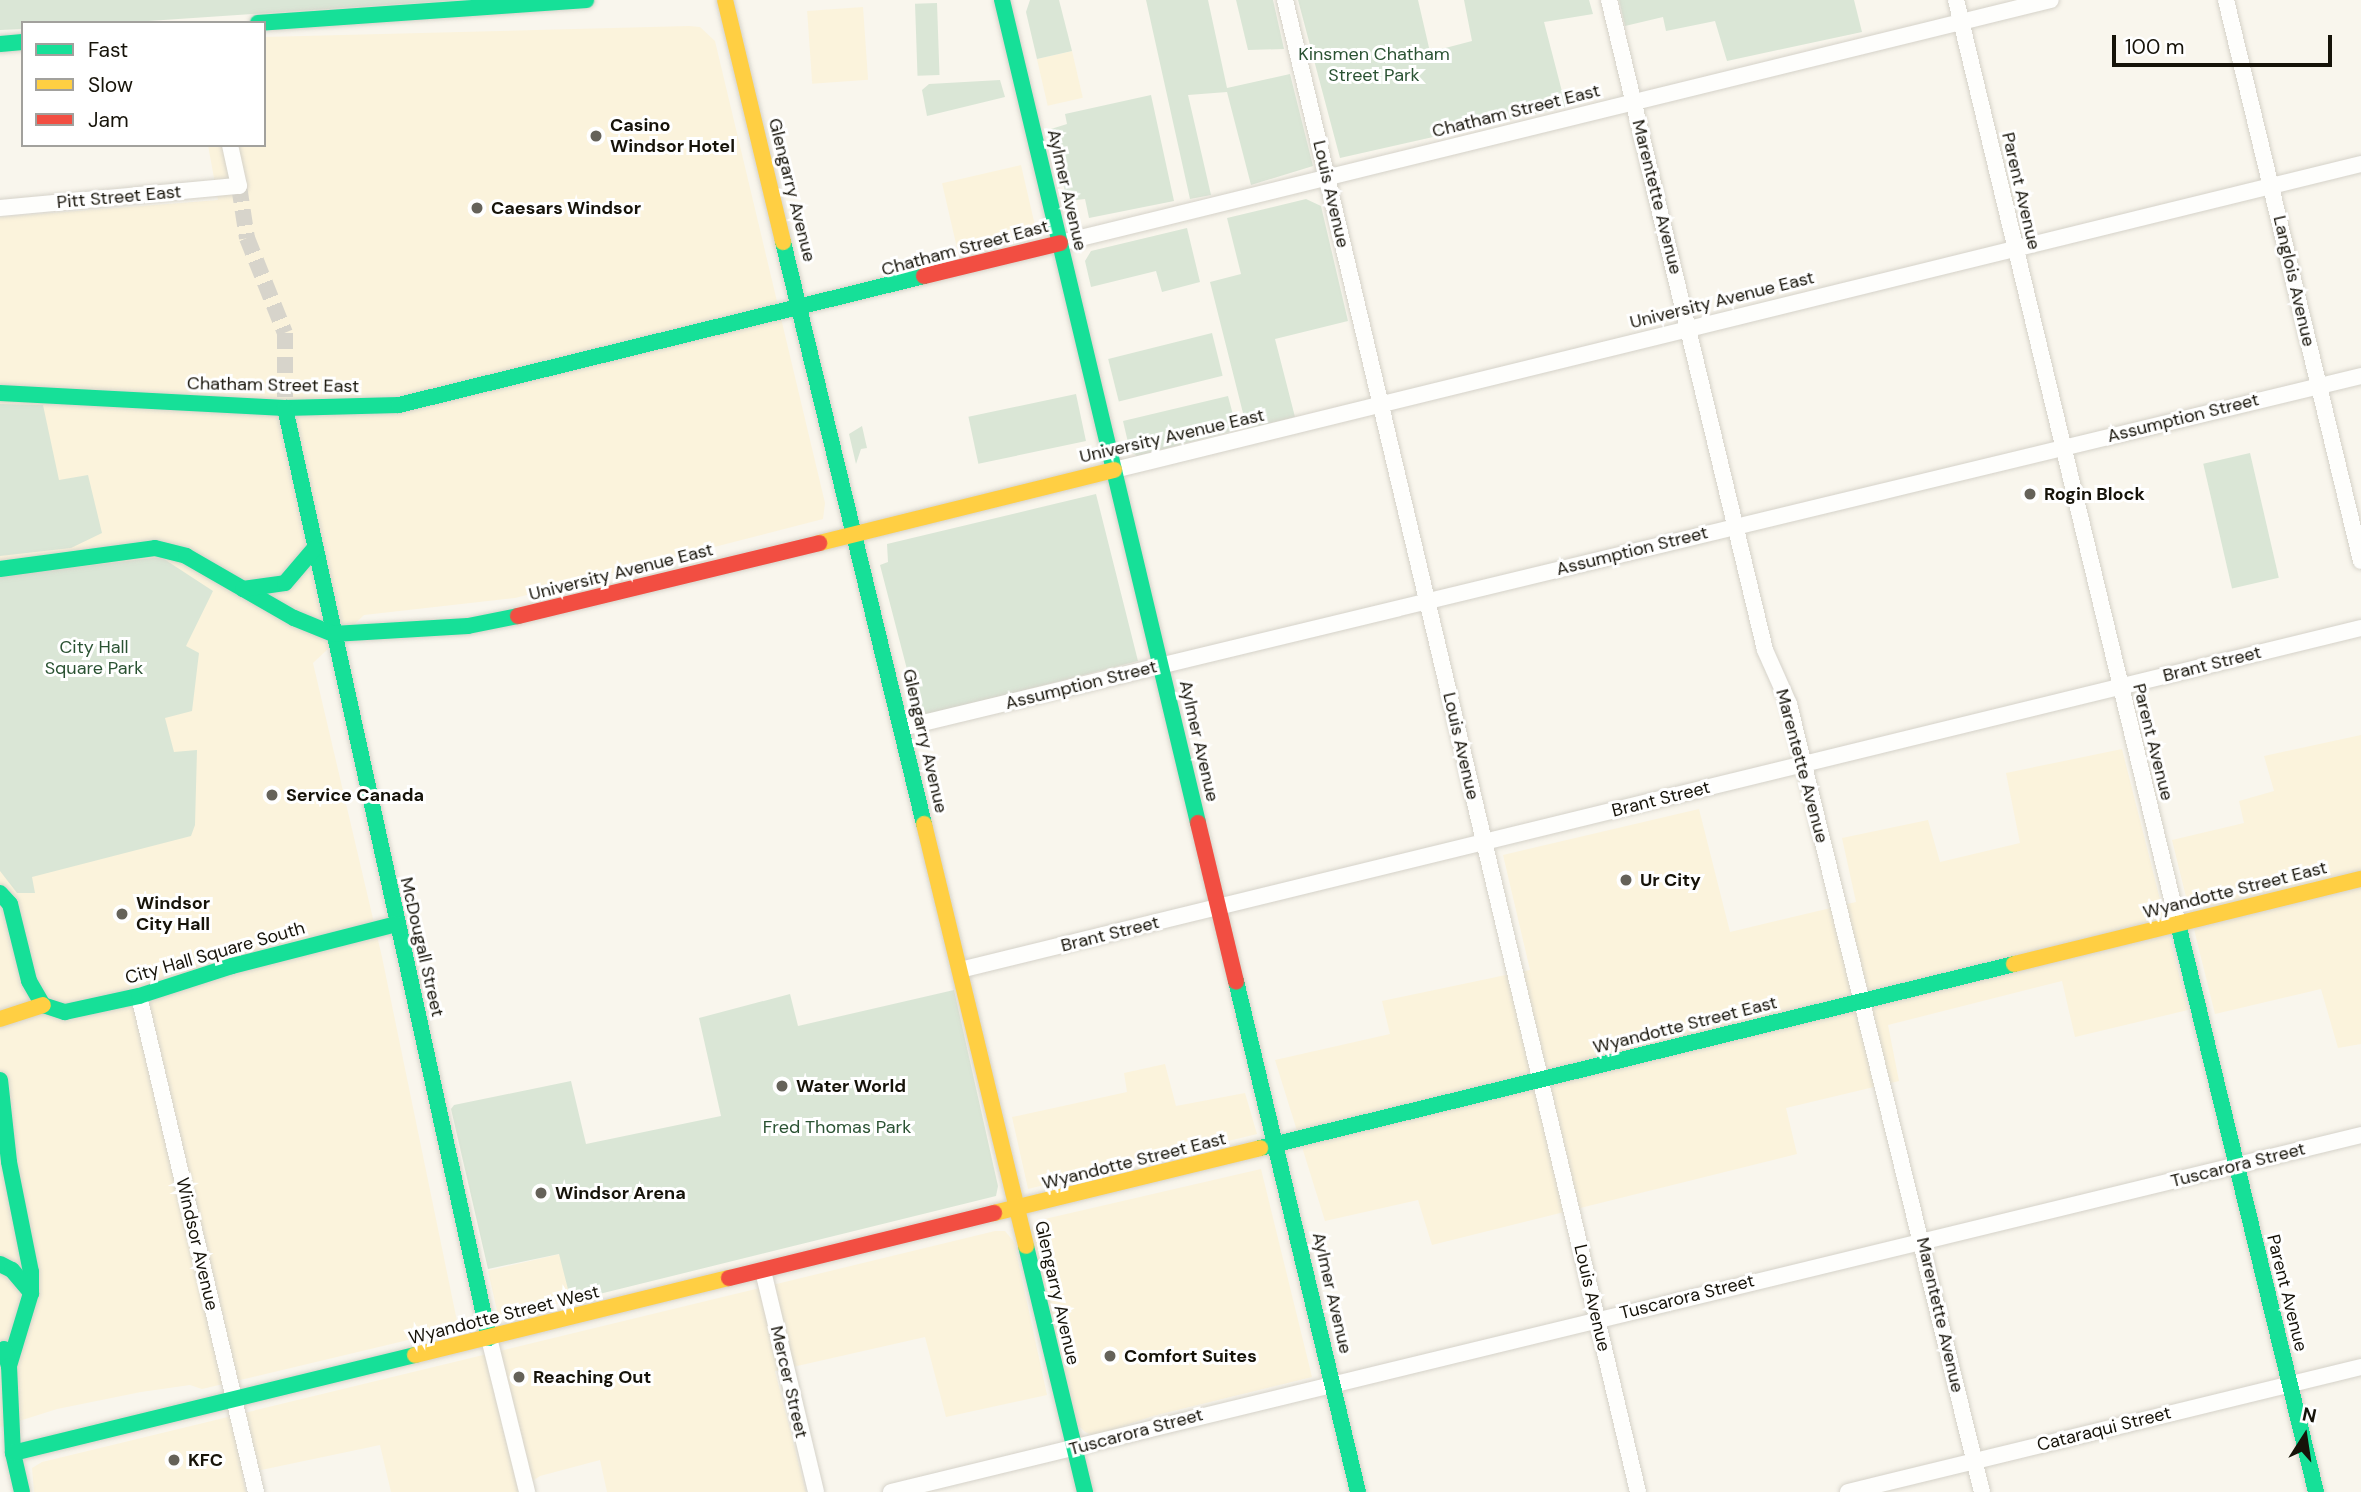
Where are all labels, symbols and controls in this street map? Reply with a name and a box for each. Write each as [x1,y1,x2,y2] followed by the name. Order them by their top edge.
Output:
[21,21,266,147] legend
[2116,21,2336,65] scale bar
[2125,33,2185,61] text: 100 m
[88,36,128,64] text: Fast
[1298,44,1450,86] park label: Kinsmen Chatham Street Park
[88,71,133,99] text: Slow
[1430,80,1602,142] street label: Chatham Street East
[88,106,129,134] text: Jam
[610,115,735,158] place label: Casino Windsor Hotel
[764,116,820,264] street label: Glengarry Avenue
[1627,117,1687,277] street label: Marentette Avenue
[1043,127,1091,253] street label: Aylmer Avenue
[588,128,604,144] marker: Casino Windsor Hotel
[1997,130,2045,252] street label: Parent Avenue
[1308,138,1354,250] street label: Louis Avenue
[56,181,182,213] street label: Pitt Street East
[491,197,641,219] place label: Caesars Windsor
[469,200,485,216] marker: Caesars Windsor
[2268,213,2320,349] street label: Langlois Avenue
[879,215,1051,281] street label: Chatham Street East
[1628,267,1816,333] street label: University Avenue East
[187,373,359,397] street label: Chatham Street East
[2105,389,2261,447] street label: Assumption Street
[1077,404,1267,468] street label: University Avenue East
[2044,483,2145,505] place label: Rogin Block
[2022,486,2038,502] marker: Rogin Block
[1554,522,1710,580] street label: Assumption Street
[527,539,715,605] street label: University Avenue East
[45,637,143,680] park label: City Hall Square Park
[2161,641,2263,687] street label: Brant Street
[1003,656,1159,714] street label: Assumption Street
[898,667,952,815] street label: Glengarry Avenue
[1175,678,1223,804] street label: Aylmer Avenue
[2128,681,2178,803] street label: Parent Avenue
[1771,687,1833,845] street label: Marentette Avenue
[1438,690,1484,802] street label: Louis Avenue
[1610,776,1712,822] street label: Brant Street
[286,784,424,806] place label: Service Canada
[264,787,280,803] marker: Service Canada
[2141,857,2329,923] street label: Wyandotte Street East
[1640,869,1701,891] place label: Ur City
[1618,872,1634,888] marker: Ur City
[395,875,449,1019] street label: McDougall Street
[136,893,210,936] place label: Windsor City Hall
[114,906,130,922] marker: Windsor City Hall
[1059,911,1161,957] street label: Brant Street
[123,917,307,989] street label: City Hall Square South
[1591,992,1779,1058] street label: Wyandotte Street East
[796,1075,906,1097] place label: Water World
[774,1078,790,1094] marker: Water World
[763,1116,911,1138] park label: Fred Thomas Park
[1040,1128,1228,1194] street label: Wyandotte Street East
[2168,1138,2308,1192] street label: Tuscarora Street
[171,1175,223,1313] street label: Windsor Avenue
[555,1182,686,1204] place label: Windsor Arena
[533,1185,549,1201] marker: Windsor Arena
[1030,1219,1084,1367] street label: Glengarry Avenue
[1308,1230,1356,1356] street label: Aylmer Avenue
[2262,1232,2312,1354] street label: Parent Avenue
[1912,1235,1968,1395] street label: Marentette Avenue
[1569,1242,1615,1354] street label: Louis Avenue
[1617,1270,1757,1324] street label: Tuscarora Street
[406,1281,602,1349] street label: Wyandotte Street West
[766,1324,812,1440] street label: Mercer Street
[1124,1345,1257,1367] place label: Comfort Suites
[1102,1348,1118,1364] marker: Comfort Suites
[533,1366,651,1388] place label: Reaching Out
[511,1369,527,1385] marker: Reaching Out
[2270,1401,2340,1471] north arrow
[2300,1401,2319,1429] text: N
[2035,1402,2173,1456] street label: Cataraqui Street
[1067,1404,1205,1460] street label: Tuscarora Street
[188,1449,223,1471] place label: KFC
[166,1452,182,1468] marker: KFC

